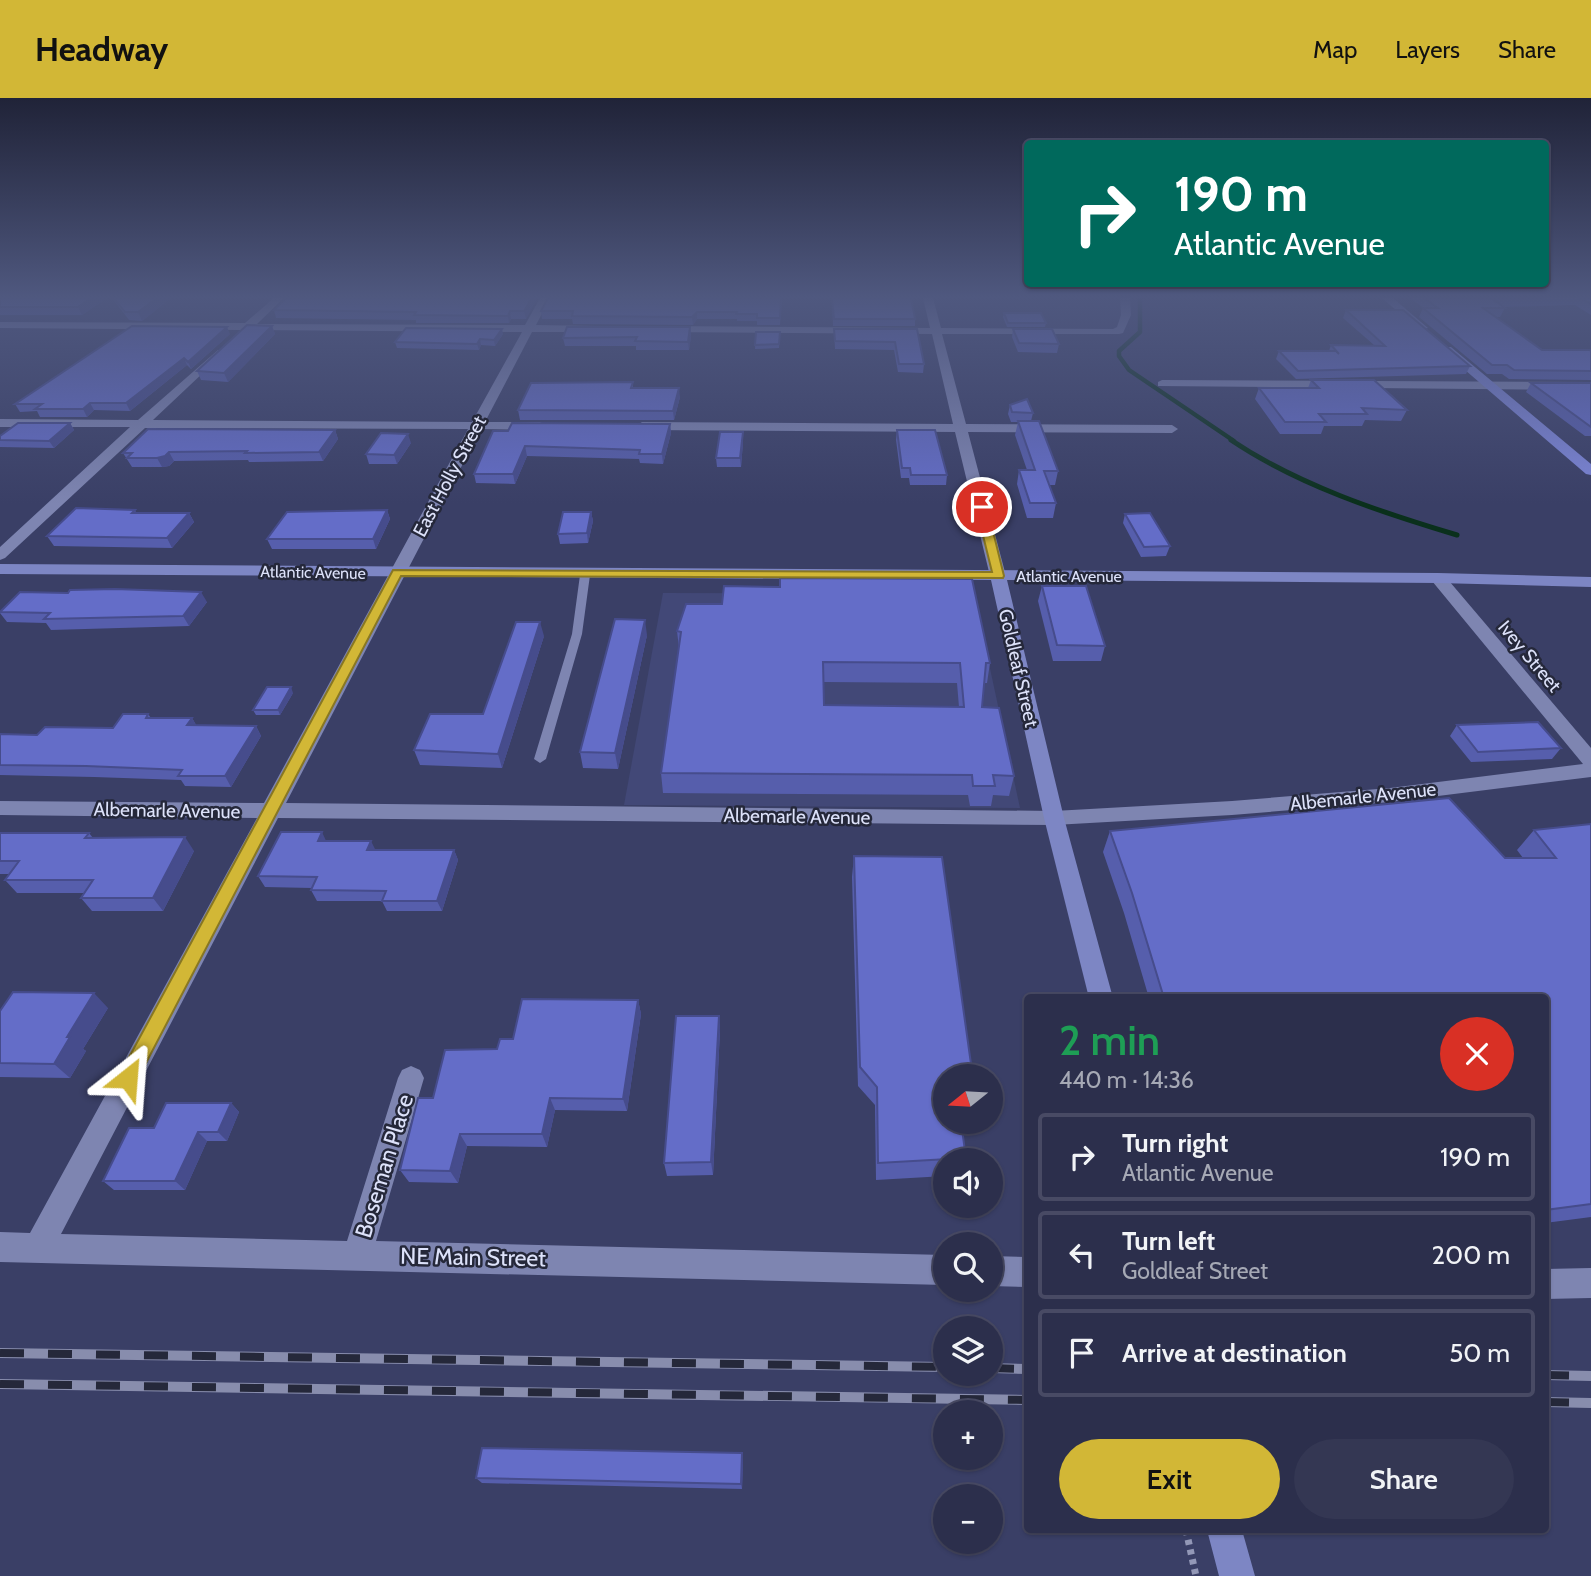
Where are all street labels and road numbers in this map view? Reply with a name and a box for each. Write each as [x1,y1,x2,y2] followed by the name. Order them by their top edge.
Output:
[408,411,491,540] street label: East Holly Street
[260,562,366,583] street label: Atlantic Avenue
[1016,567,1122,586] street label: Atlantic Avenue
[994,607,1043,730] street label: Goldleaf Street
[1493,616,1567,697] street label: Ivey Street
[1289,777,1437,816] street label: Albemarle Avenue
[93,798,241,823] street label: Albemarle Avenue
[723,804,871,829] street label: Albemarle Avenue
[349,1091,419,1241] street label: Boseman Place
[400,1242,546,1272] street label: NE Main Street

